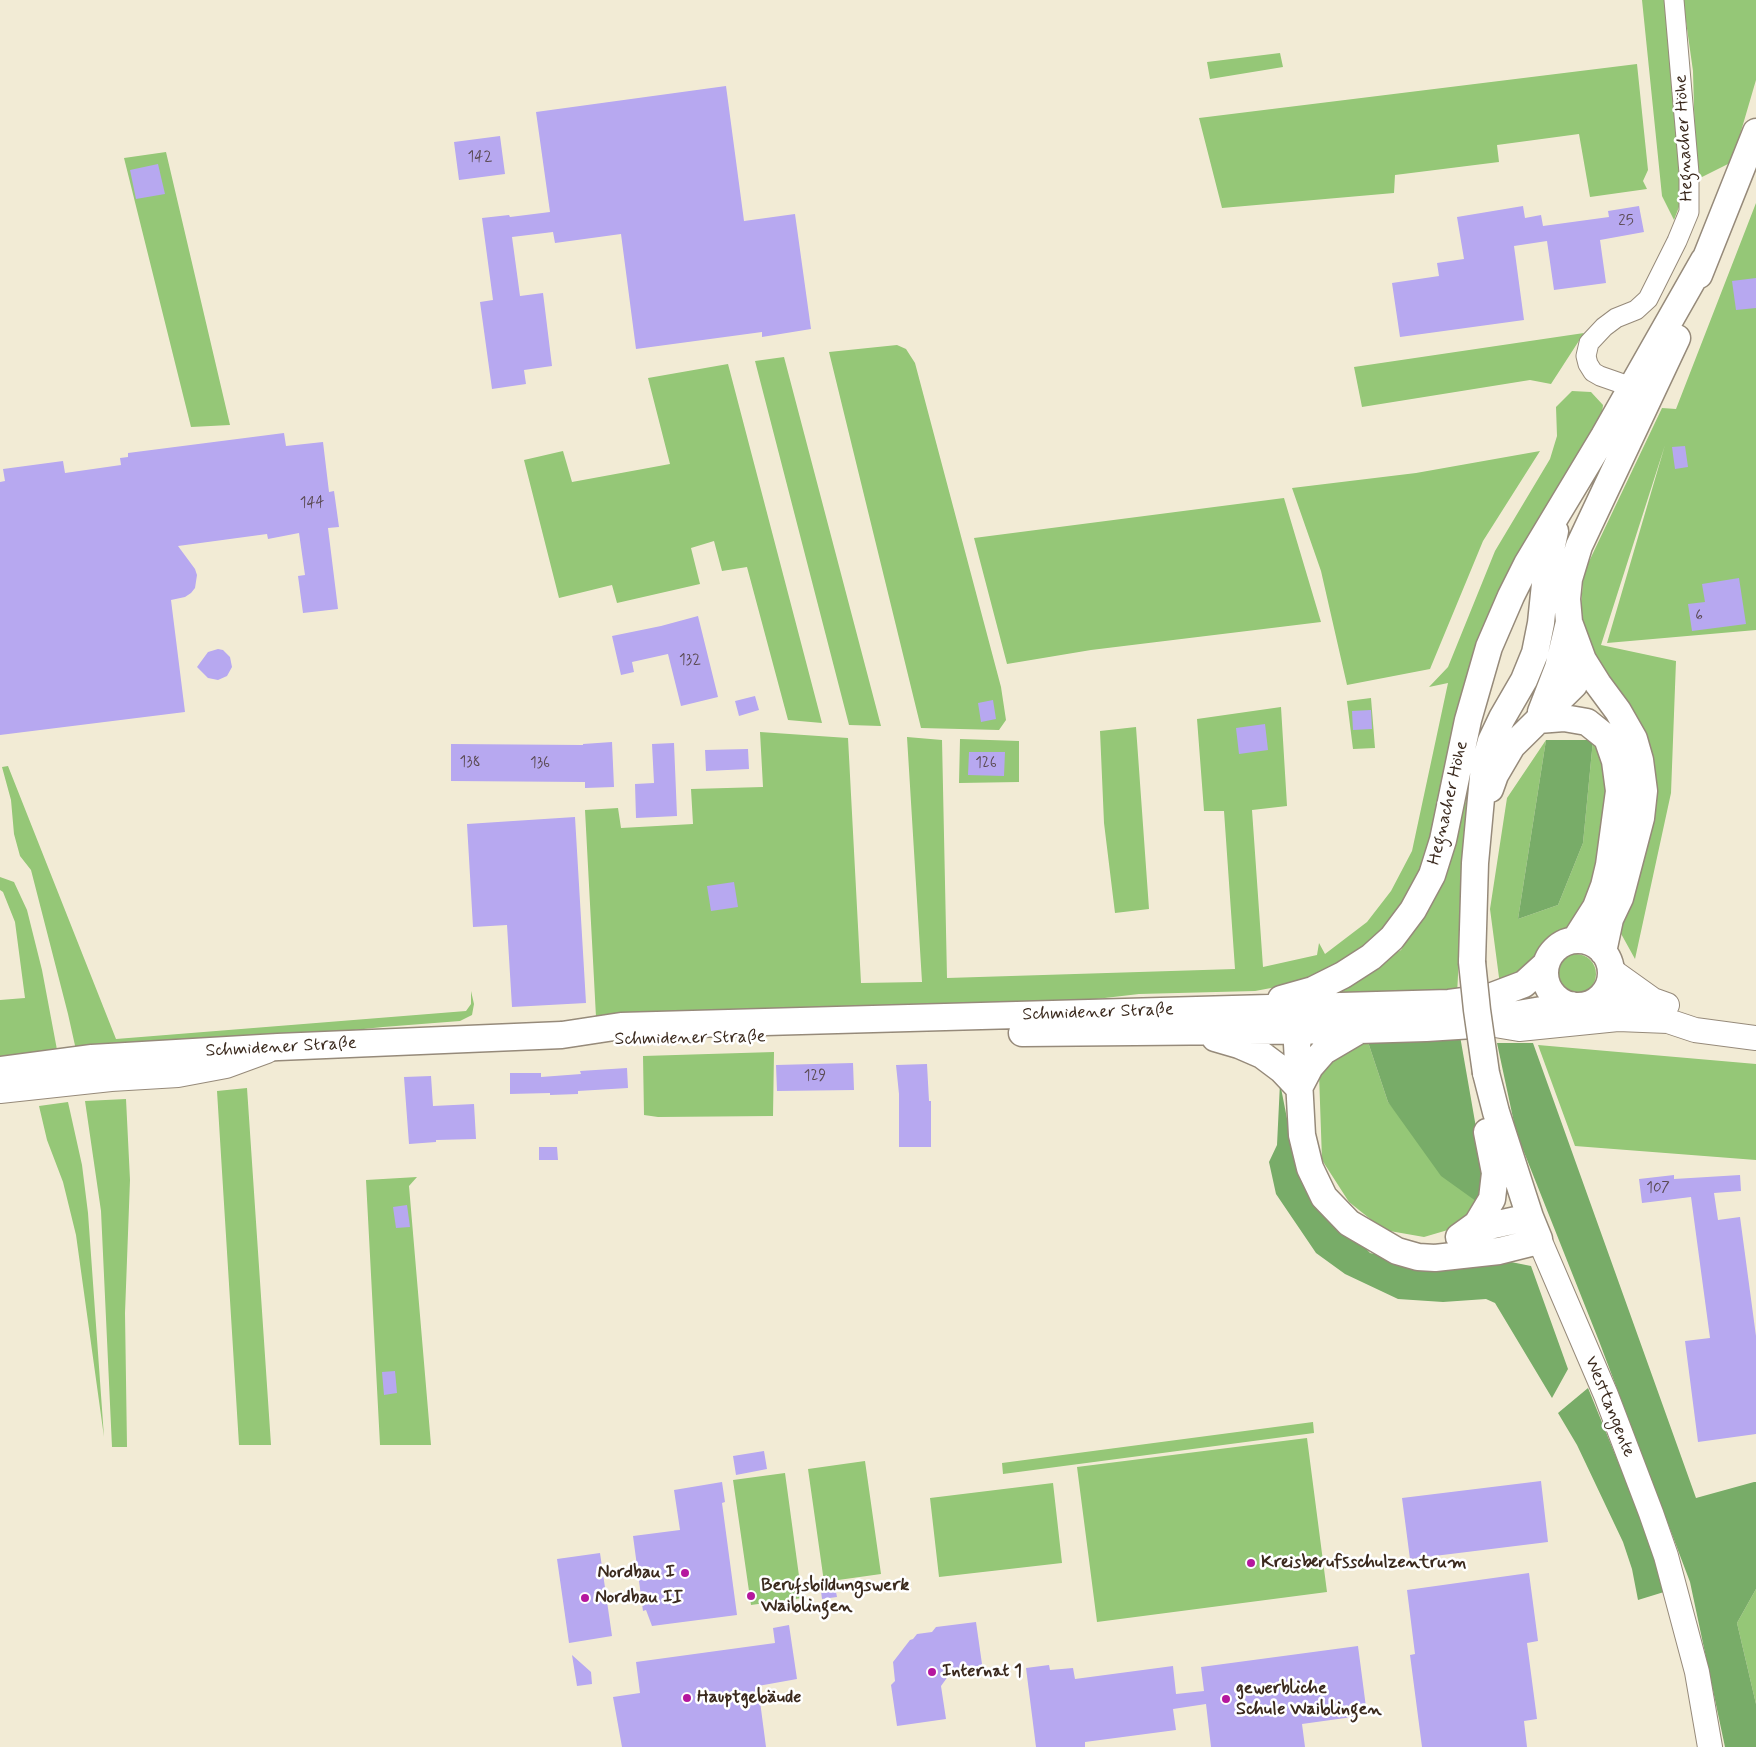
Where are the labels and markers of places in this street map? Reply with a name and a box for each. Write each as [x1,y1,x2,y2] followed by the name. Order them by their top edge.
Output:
[1261,1552,1466,1574] place label: Kreisberufsschulzentrum
[1245,1557,1257,1569] marker: Kreisberufsschulzentrum
[597,1562,675,1584] place label: Nordbau I
[679,1567,691,1579] marker: Nordbau I
[761,1575,909,1618] place label: Berufsbildungswerk Waiblingen
[595,1587,683,1609] place label: Nordbau II
[745,1590,757,1602] marker: Berufsbildungswerk Waiblingen
[579,1592,591,1604] marker: Nordbau II
[942,1661,1022,1683] place label: Internat 1
[926,1666,938,1678] marker: Internat 1
[1236,1678,1381,1720] place label: gewerbliche Schule Waiblingen
[697,1687,801,1709] place label: Hauptgebäude
[681,1692,693,1704] marker: Hauptgebäude
[1220,1693,1232,1705] marker: gewerbliche Schule Waiblingen

